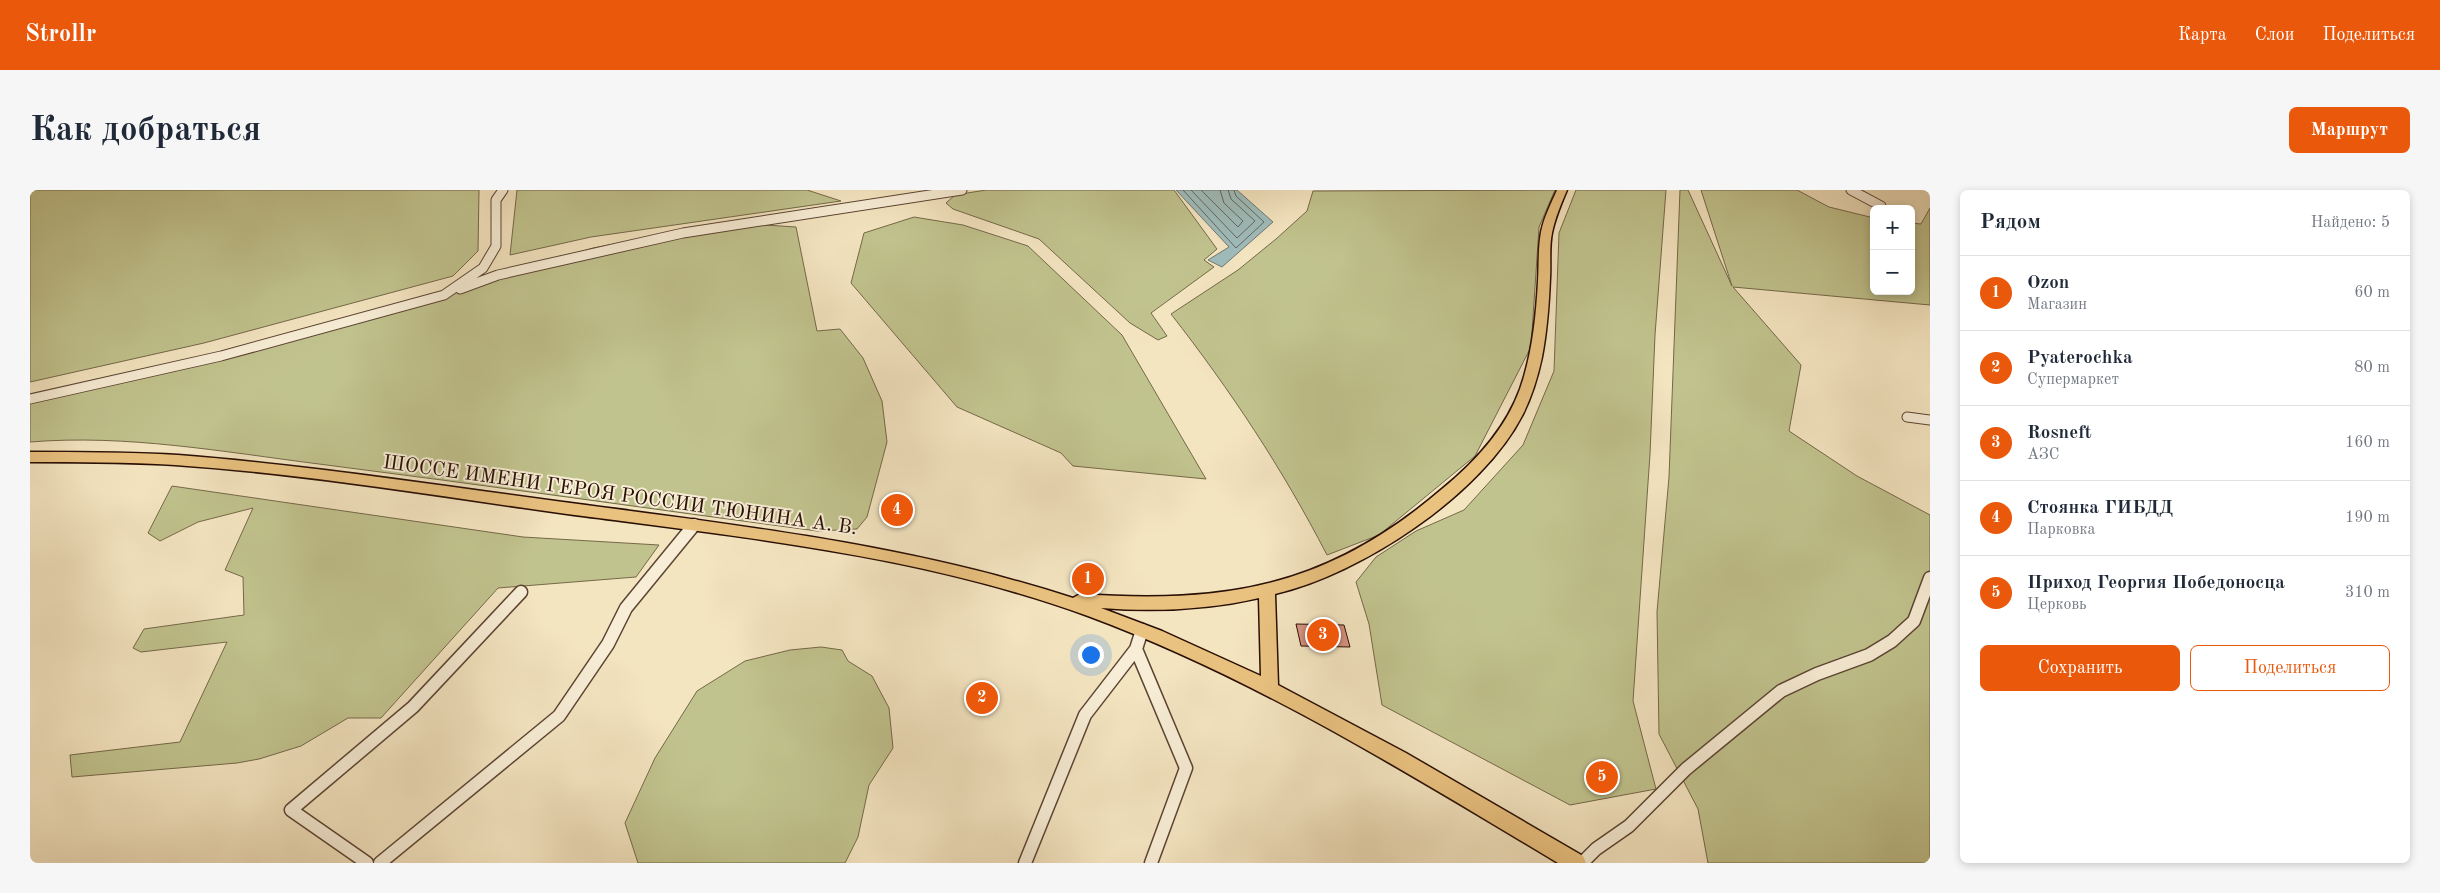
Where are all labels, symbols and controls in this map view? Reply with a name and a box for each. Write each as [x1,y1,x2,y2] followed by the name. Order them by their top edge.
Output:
[25,23,96,47] text: Strollr
[2178,26,2227,44] text: Карта
[2255,26,2294,44] text: Слои
[2322,26,2415,44] text: Поделиться
[2289,107,2410,153] button: Маршрут
[30,113,261,148] text: Как добраться
[1870,205,1915,295] map controls
[1870,205,1915,250] button: +
[1980,212,2041,233] text: Рядом
[2311,215,2390,231] text: Найдено: 5
[1870,250,1915,295] button: −
[2027,274,2069,293] text: Ozon
[1991,285,2001,301] text: 1
[2354,285,2390,301] text: 60 m
[2027,297,2087,313] text: Магазин
[2027,349,2133,368] text: Pyaterochka
[1991,360,2001,376] text: 2
[2354,360,2390,376] text: 80 m
[2027,372,2119,388] text: Супермаркет
[2027,424,2092,443] text: Rosneft
[1991,435,2001,451] text: 3
[2345,435,2390,451] text: 160 m
[2027,447,2059,463] text: АЗС
[382,453,858,539] street label: ШОССЕ ИМЕНИ ГЕРОЯ РОССИИ ТЮНИНА А. В.
[881,491,913,529] pin: 4
[2027,499,2173,518] text: Стоянка ГИБДД
[1991,510,2001,526] text: 4
[2345,510,2390,526] text: 190 m
[2027,522,2095,538] text: Парковка
[1072,560,1104,598] pin: 1
[2027,574,2285,593] text: Приход Георгия Победоносца
[1991,585,2001,601] text: 5
[2345,585,2390,601] text: 310 m
[2027,597,2087,613] text: Церковь
[1307,616,1339,654] pin: 3
[1078,642,1104,668] your location
[1980,645,2180,691] button: Сохранить
[2190,645,2390,691] button: Поделиться
[966,679,998,717] pin: 2
[1586,758,1618,796] pin: 5

